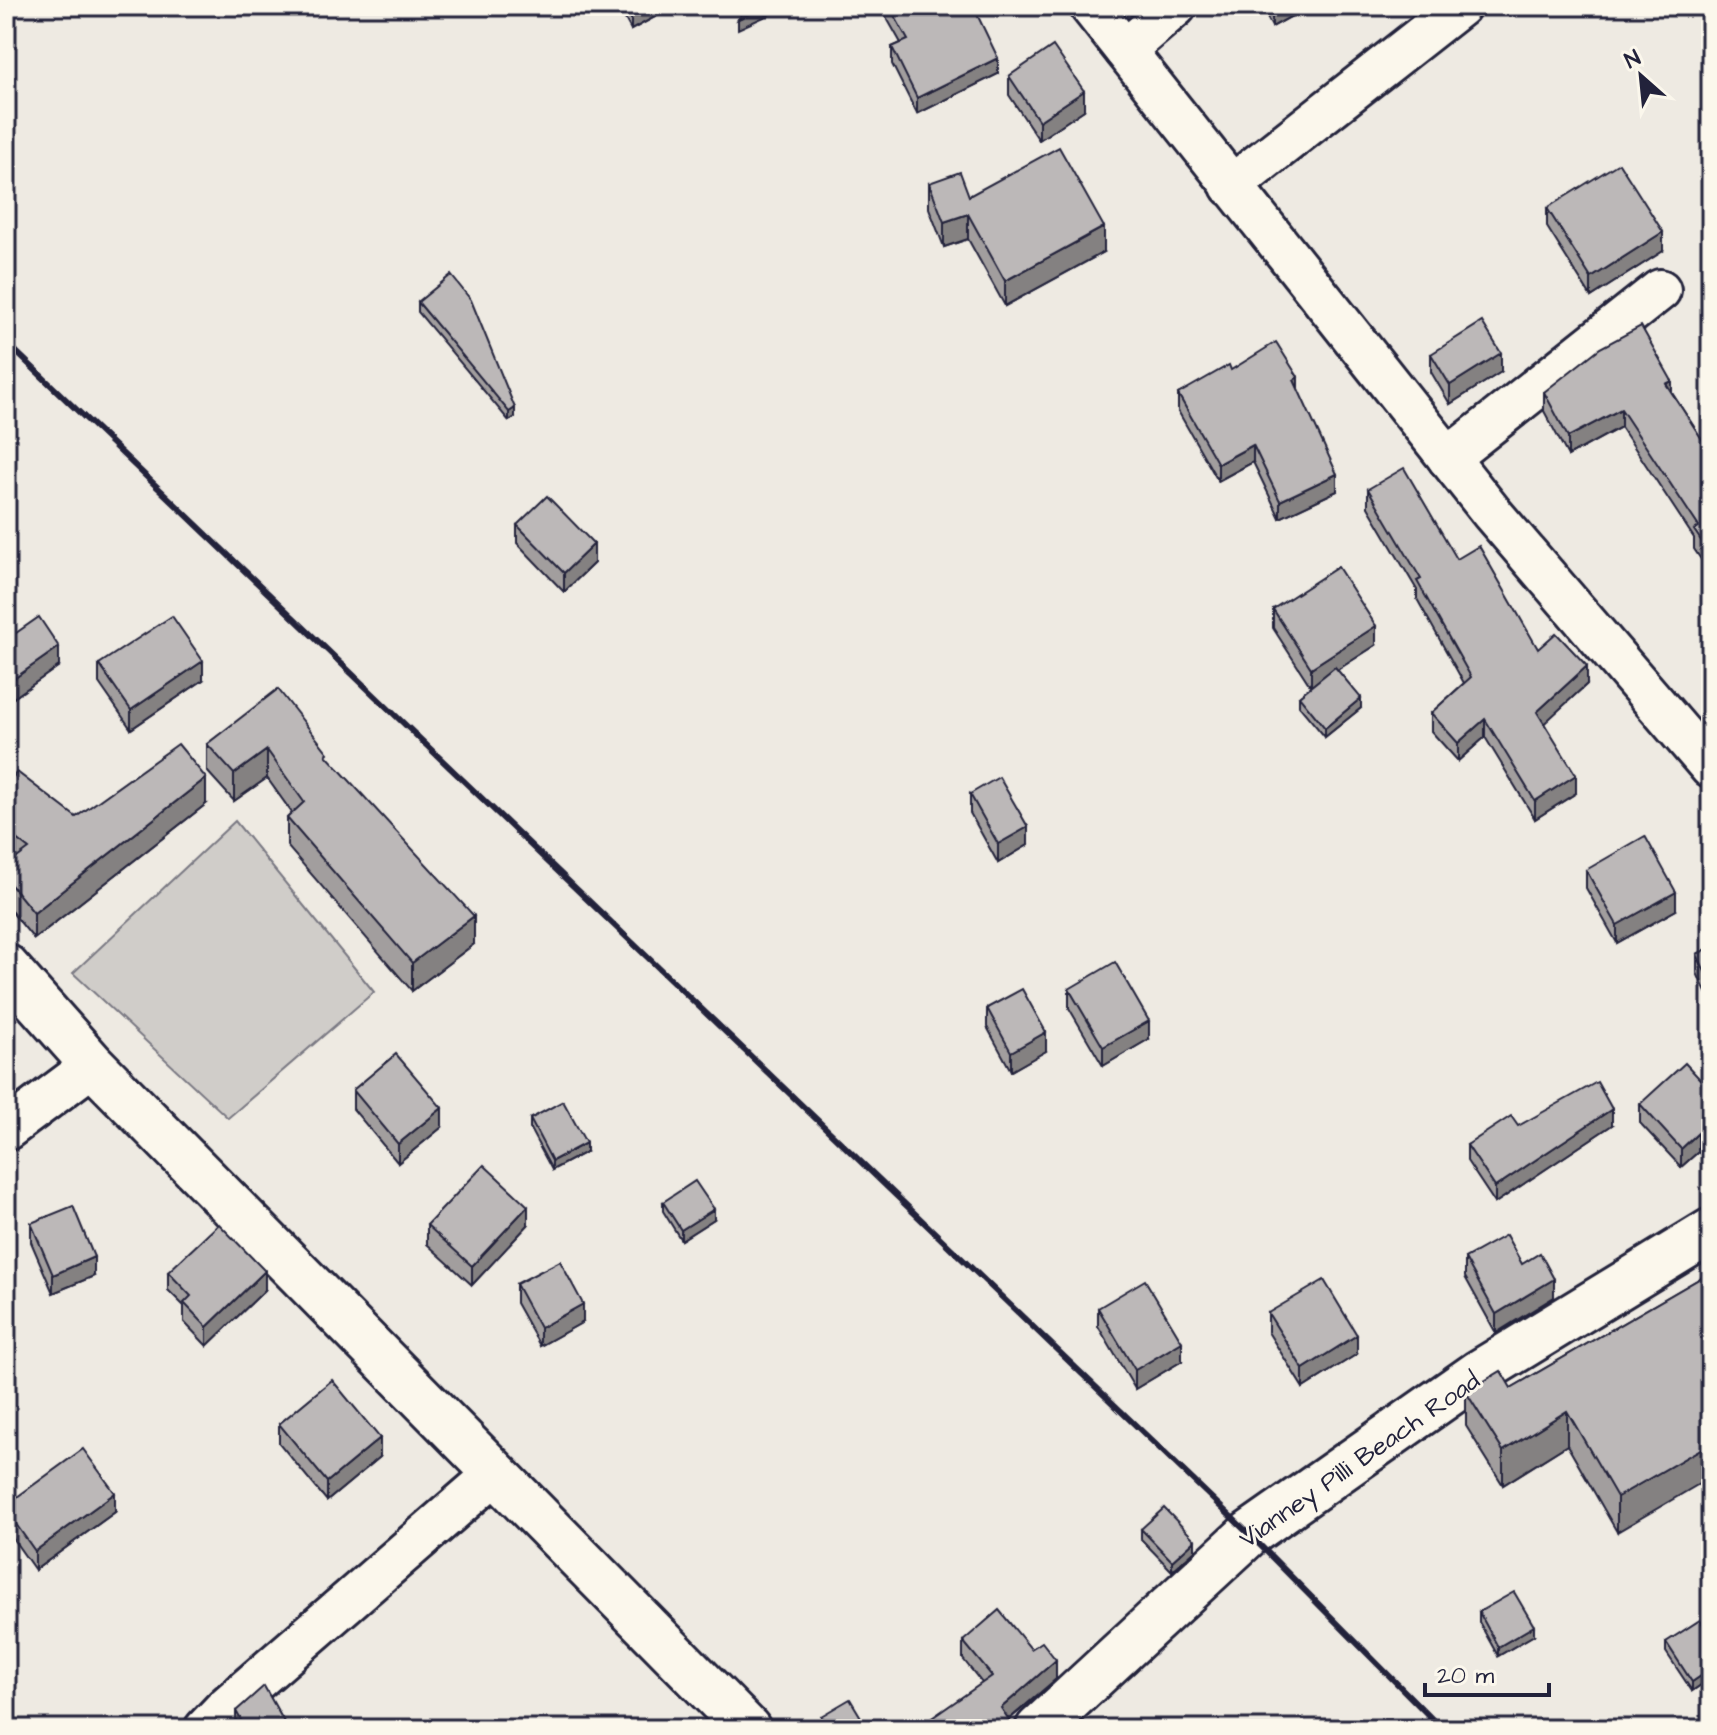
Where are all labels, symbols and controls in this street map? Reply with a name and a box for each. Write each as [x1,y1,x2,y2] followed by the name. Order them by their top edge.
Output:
[1601,36,1681,116] north arrow
[1619,42,1646,76] text: N
[1232,1363,1488,1558] street label: Vianney Pilli Beach Road
[1425,1647,1549,1697] scale bar
[1437,1659,1494,1693] text: 20 m

